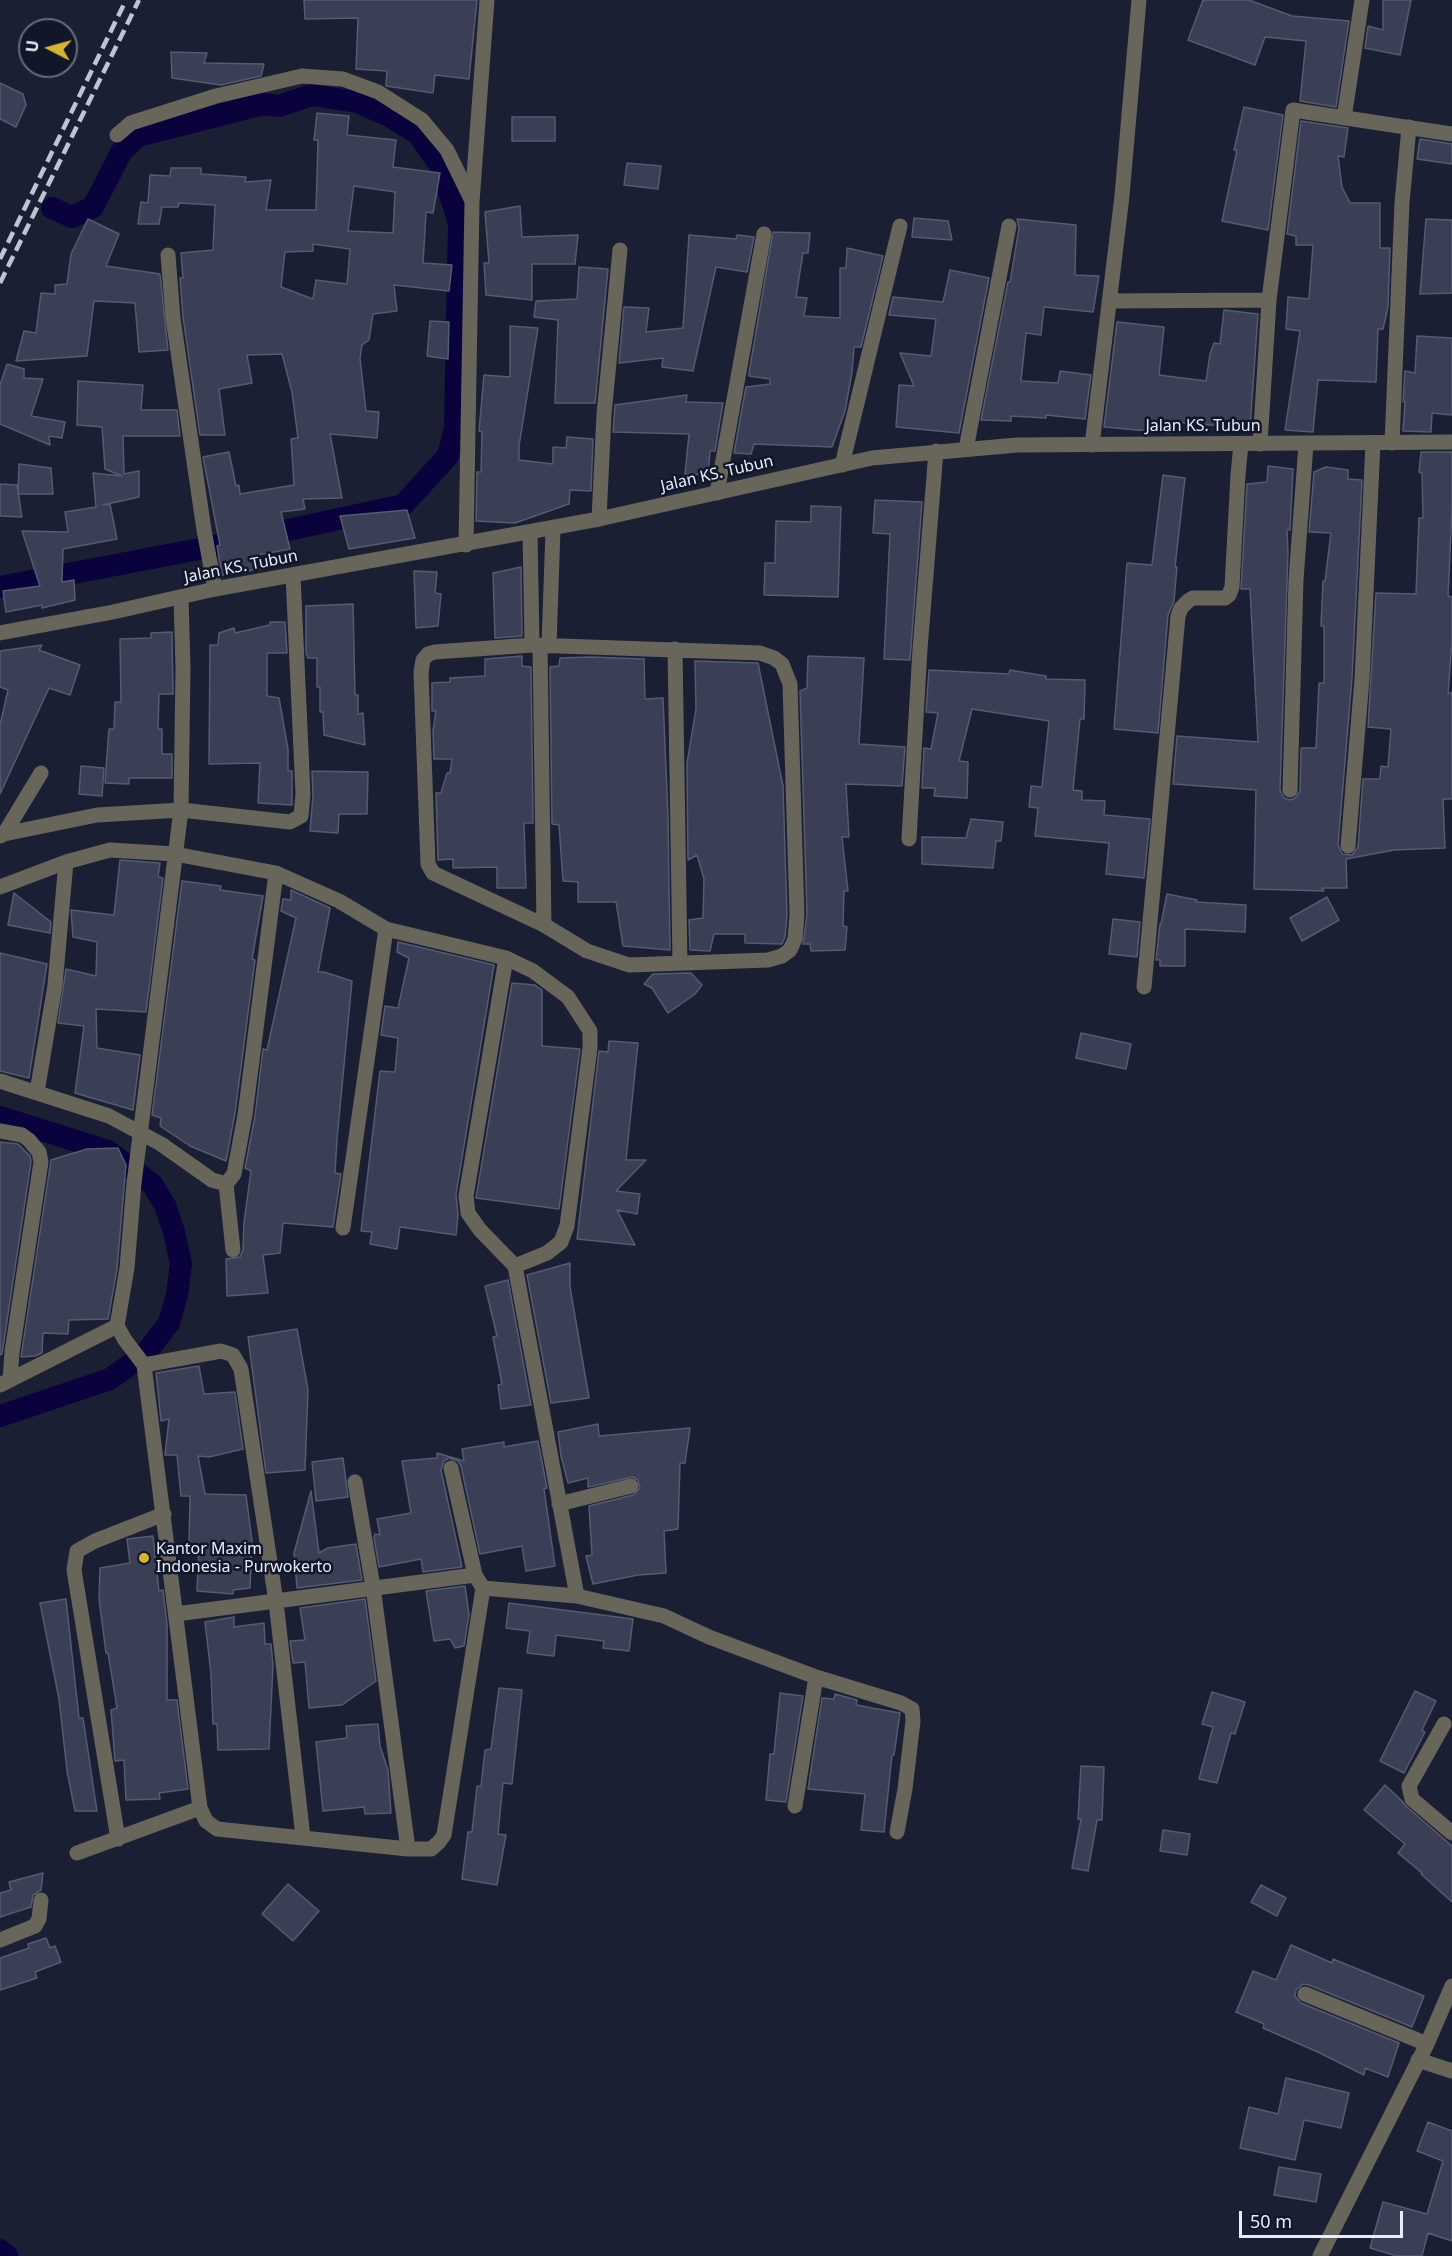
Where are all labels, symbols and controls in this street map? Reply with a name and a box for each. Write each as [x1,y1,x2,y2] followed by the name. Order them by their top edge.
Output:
[18,18,78,78] north arrow
[21,39,44,54] text: U
[1145,416,1261,436] street label: Jalan KS. Tubun
[659,452,775,496] street label: Jalan KS. Tubun
[183,547,299,587] street label: Jalan KS. Tubun
[156,1539,332,1577] place label: Kantor Maxim Indonesia - Purwokerto
[137,1551,151,1565] marker: Kantor Maxim Indonesia - Purwokerto
[1242,2199,1406,2237] scale bar
[1250,2209,1292,2233] text: 50 m

